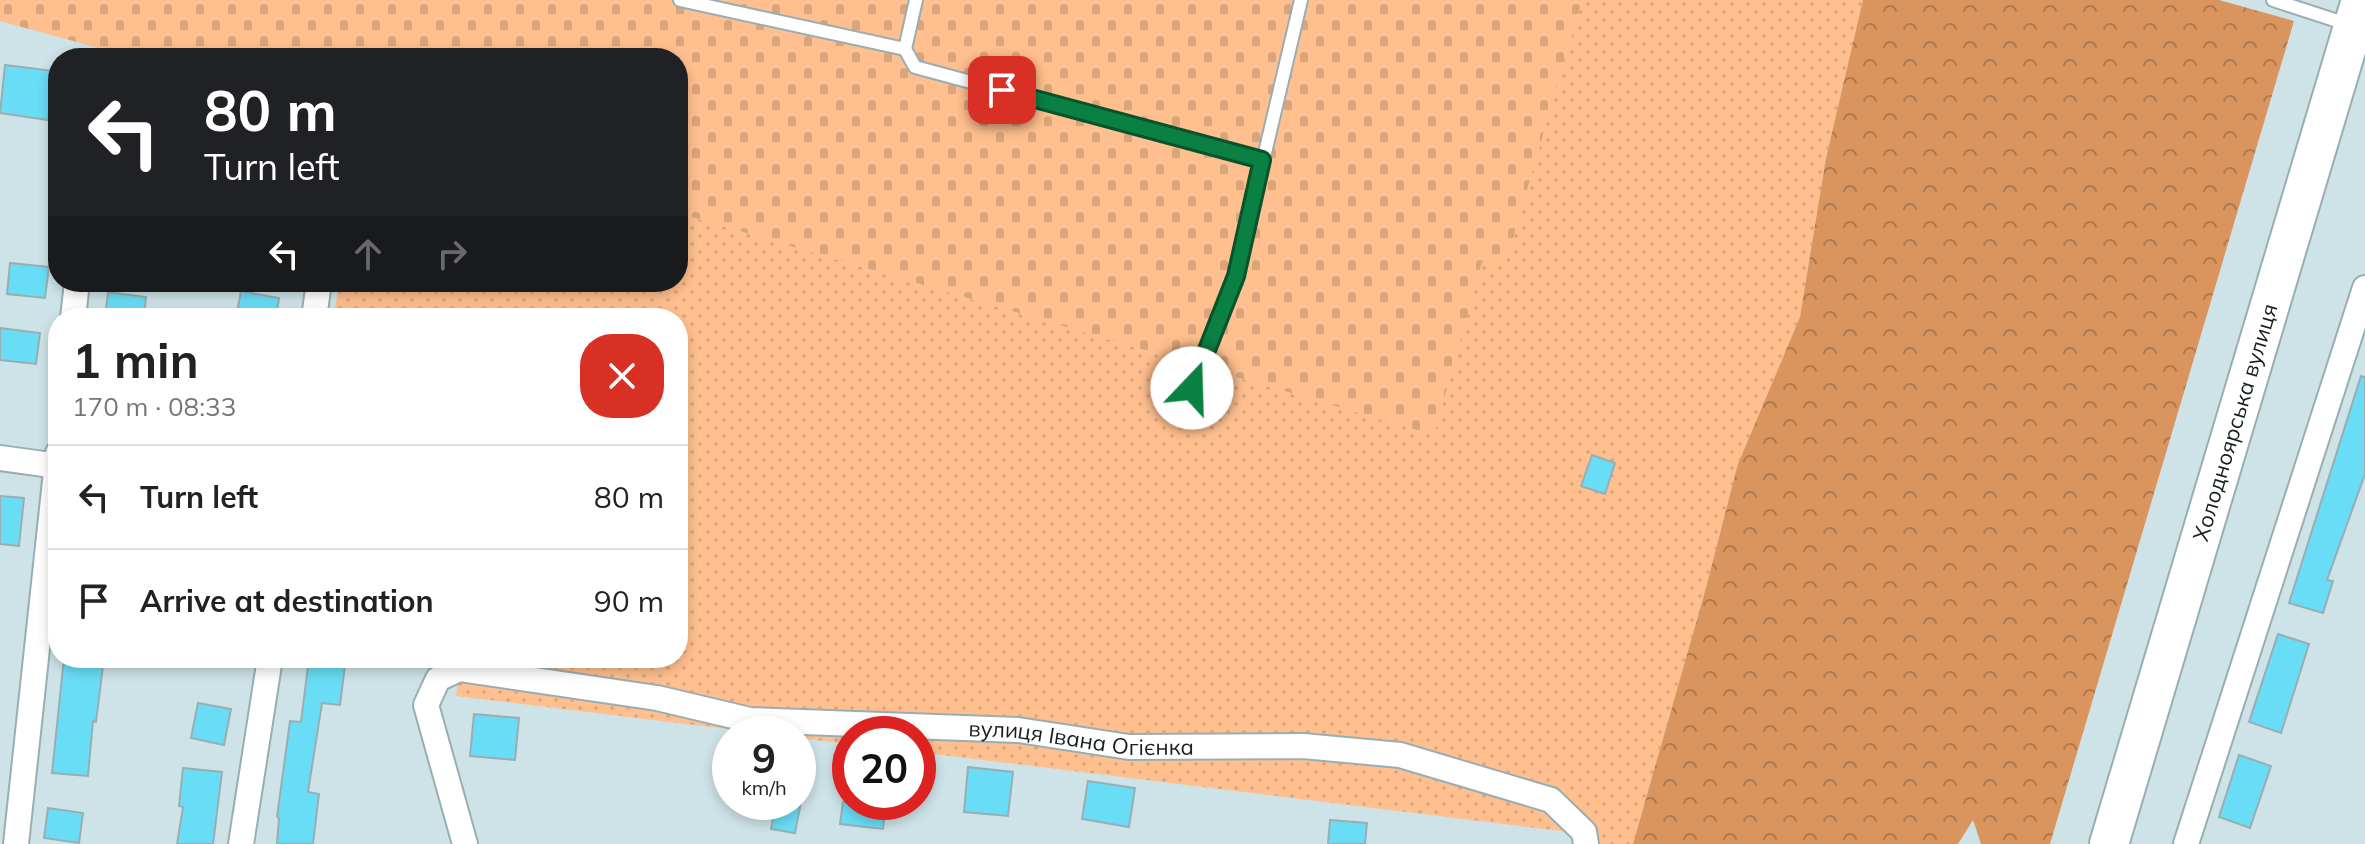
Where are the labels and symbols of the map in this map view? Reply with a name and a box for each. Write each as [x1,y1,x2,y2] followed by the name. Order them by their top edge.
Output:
[968,56,1036,124] pin
[2186,300,2284,545] street label: Холодноярська вулиця
[1150,346,1234,430] position arrow
[968,714,1194,761] street label: вулиця Івана Огієнка
[832,716,936,820] speed limit sign: 20

